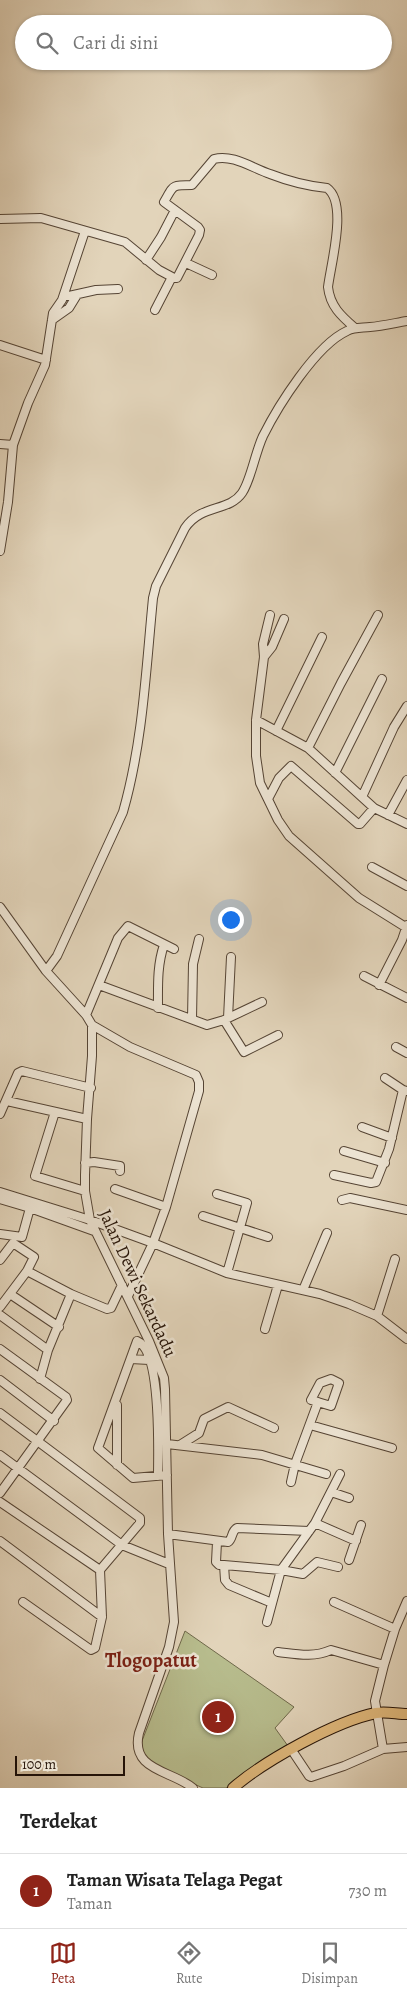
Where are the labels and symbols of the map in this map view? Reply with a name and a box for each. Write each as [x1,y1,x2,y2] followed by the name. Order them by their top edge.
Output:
[218,907,244,933] your location
[93,1205,183,1361] street label: Jalan Dewi Sekardadu
[105,1647,197,1674] district label: Tlogopatut
[202,1698,234,1736] pin: 1
[15,1753,125,1776] scale bar

